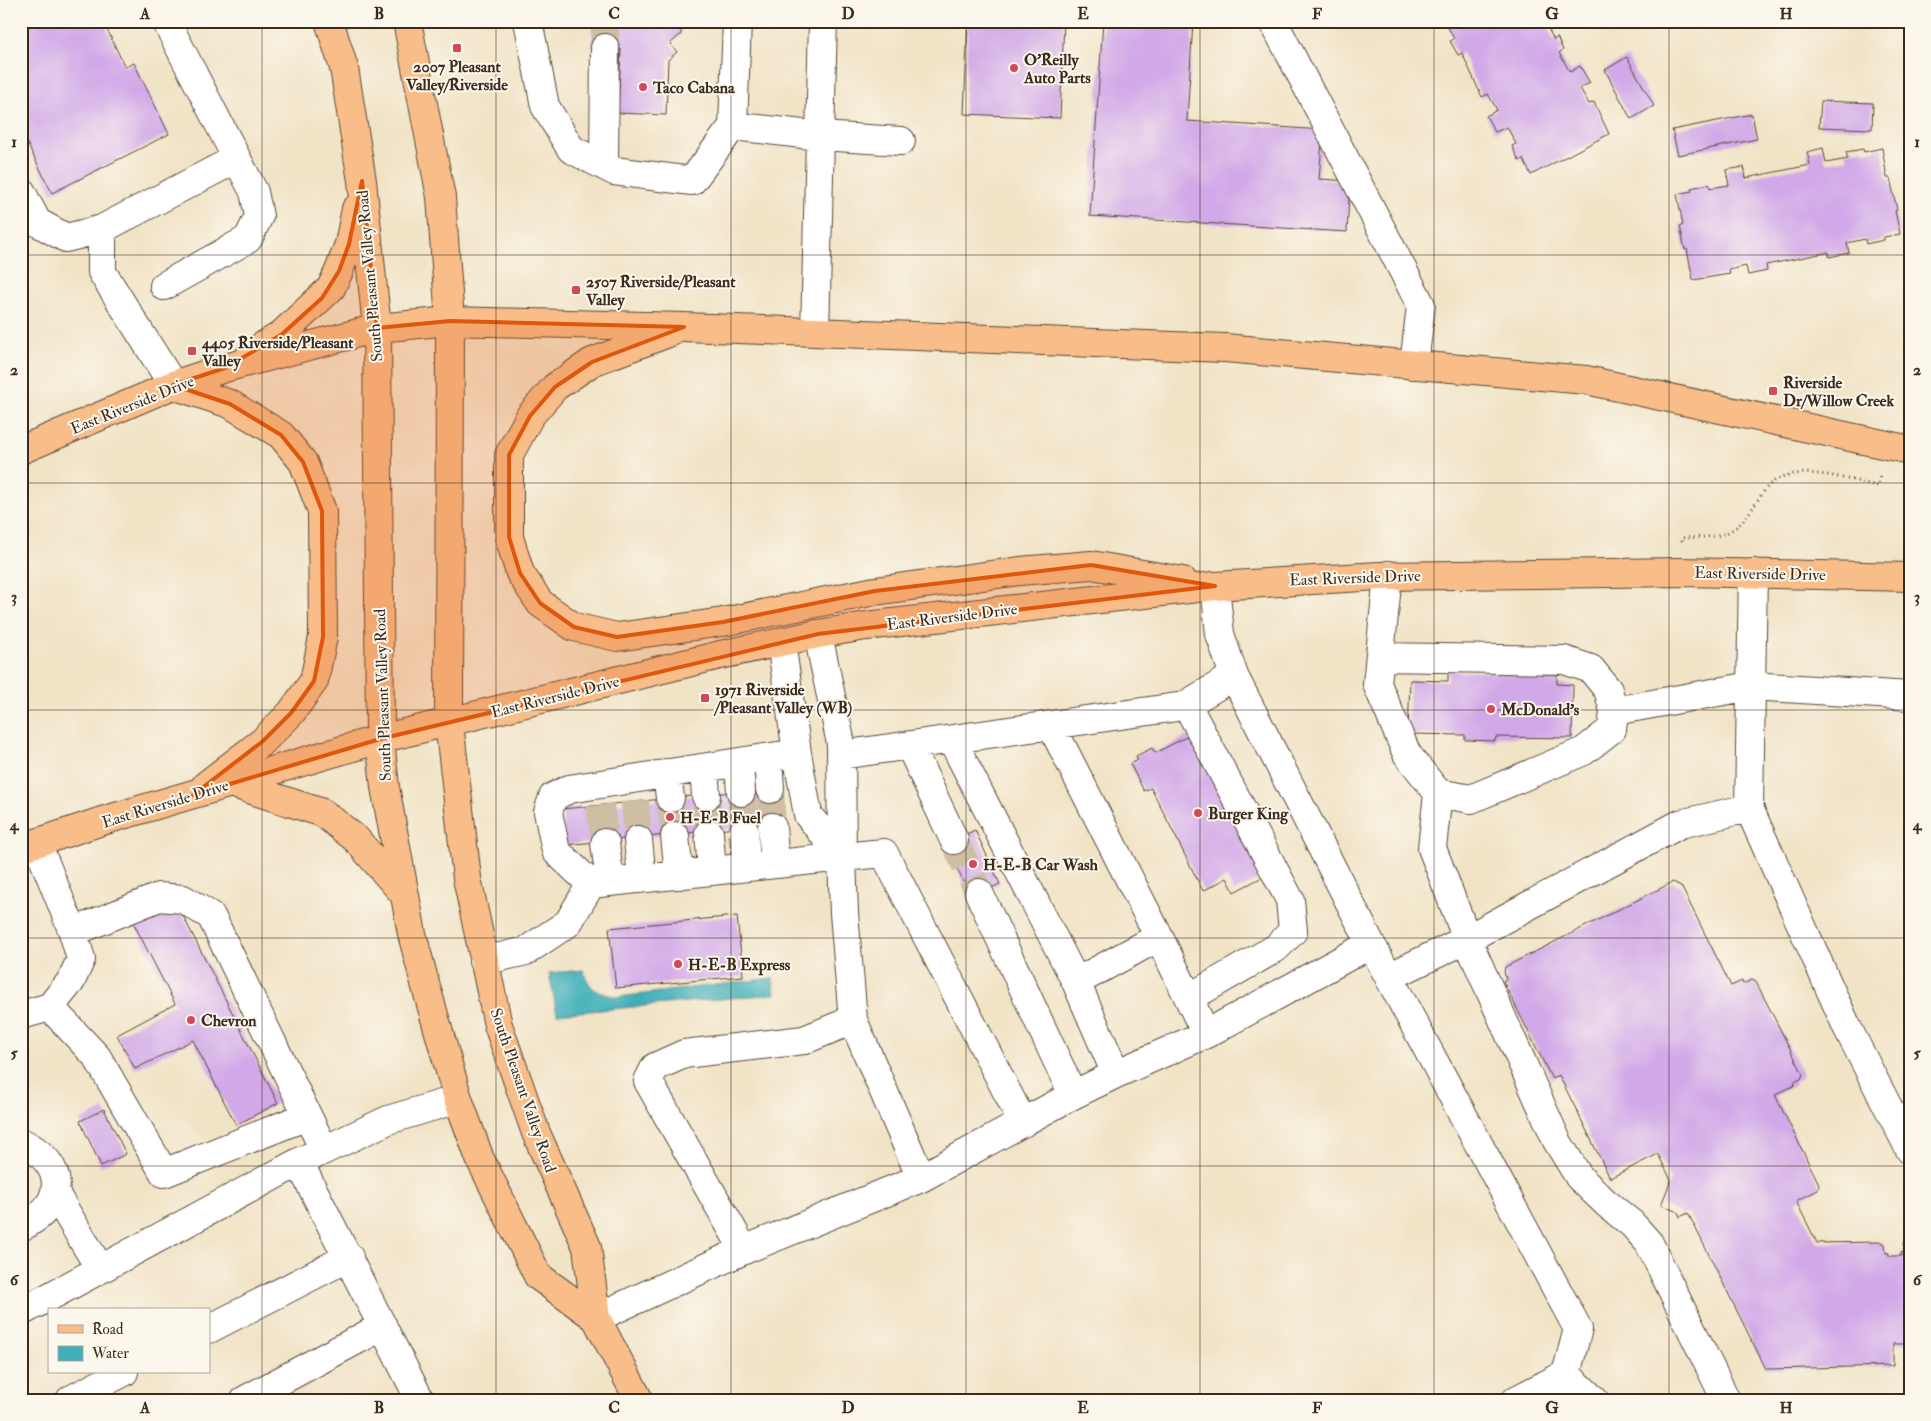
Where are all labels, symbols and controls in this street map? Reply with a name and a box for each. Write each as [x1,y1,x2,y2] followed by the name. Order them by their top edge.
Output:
[139,4,151,24] text: A
[374,4,384,24] text: B
[608,4,620,24] text: C
[841,4,855,24] text: D
[1077,4,1089,24] text: E
[1312,4,1322,24] text: F
[1545,4,1559,24] text: G
[1779,4,1793,24] text: H
[451,42,463,54] marker: 2007 Pleasant Valley/Riverside
[1023,50,1091,88] place label: O'Reilly Auto Parts
[405,57,508,96] place label: 2007 Pleasant Valley/Riverside
[1008,62,1020,74] marker: O'Reilly Auto Parts
[652,78,735,98] place label: Taco Cabana
[637,81,649,93] marker: Taco Cabana
[11,132,17,152] text: 1
[1914,132,1920,152] text: 1
[353,189,387,363] street label: South Pleasant Valley Road
[585,272,736,311] place label: 2507 Riverside/Pleasant Valley
[570,284,582,296] marker: 2507 Riverside/Pleasant Valley
[201,333,354,372] place label: 4405 Riverside/Pleasant Valley
[186,345,198,357] marker: 4405 Riverside/Pleasant Valley
[10,360,18,380] text: 2
[1913,360,1921,380] text: 2
[68,371,197,439] street label: East Riverside Drive
[1783,373,1895,411] place label: Riverside Dr/Willow Creek
[1767,385,1779,397] marker: Riverside Dr/Willow Creek
[1694,563,1826,585] street label: East Riverside Drive
[1289,566,1421,590] street label: East Riverside Drive
[11,587,17,607] text: 3
[1914,587,1920,607] text: 3
[886,599,1019,635] street label: East Riverside Drive
[370,608,396,781] street label: South Pleasant Valley Road
[489,671,622,723] street label: East Riverside Drive
[713,680,852,719] place label: 1971 Riverside /Pleasant Valley (WB)
[699,692,711,704] marker: 1971 Riverside /Pleasant Valley (WB)
[1500,700,1580,720] place label: McDonald's
[1485,703,1497,715] marker: McDonald's
[100,775,231,833] street label: East Riverside Drive
[1208,804,1289,825] place label: Burger King
[1192,807,1204,819] marker: Burger King
[680,808,762,828] place label: H-E-B Fuel
[664,811,676,823] marker: H-E-B Fuel
[9,815,20,835] text: 4
[1912,815,1923,835] text: 4
[983,855,1098,875] place label: H-E-B Car Wash
[967,858,979,870] marker: H-E-B Car Wash
[688,955,791,976] place label: H-E-B Express
[672,958,684,970] marker: H-E-B Express
[486,1006,561,1175] street label: South Pleasant Valley Road
[201,1011,257,1031] place label: Chevron
[185,1014,197,1026] marker: Chevron
[10,1043,18,1063] text: 5
[1913,1043,1921,1063] text: 5
[10,1270,20,1290] text: 6
[1913,1270,1923,1290] text: 6
[48,1308,210,1374] legend
[92,1320,124,1339] text: Road
[91,1344,129,1363] text: Water
[139,1398,151,1418] text: A
[374,1398,384,1418] text: B
[608,1398,620,1418] text: C
[841,1398,855,1418] text: D
[1077,1398,1089,1418] text: E
[1312,1398,1322,1418] text: F
[1545,1398,1559,1418] text: G
[1779,1398,1793,1418] text: H

